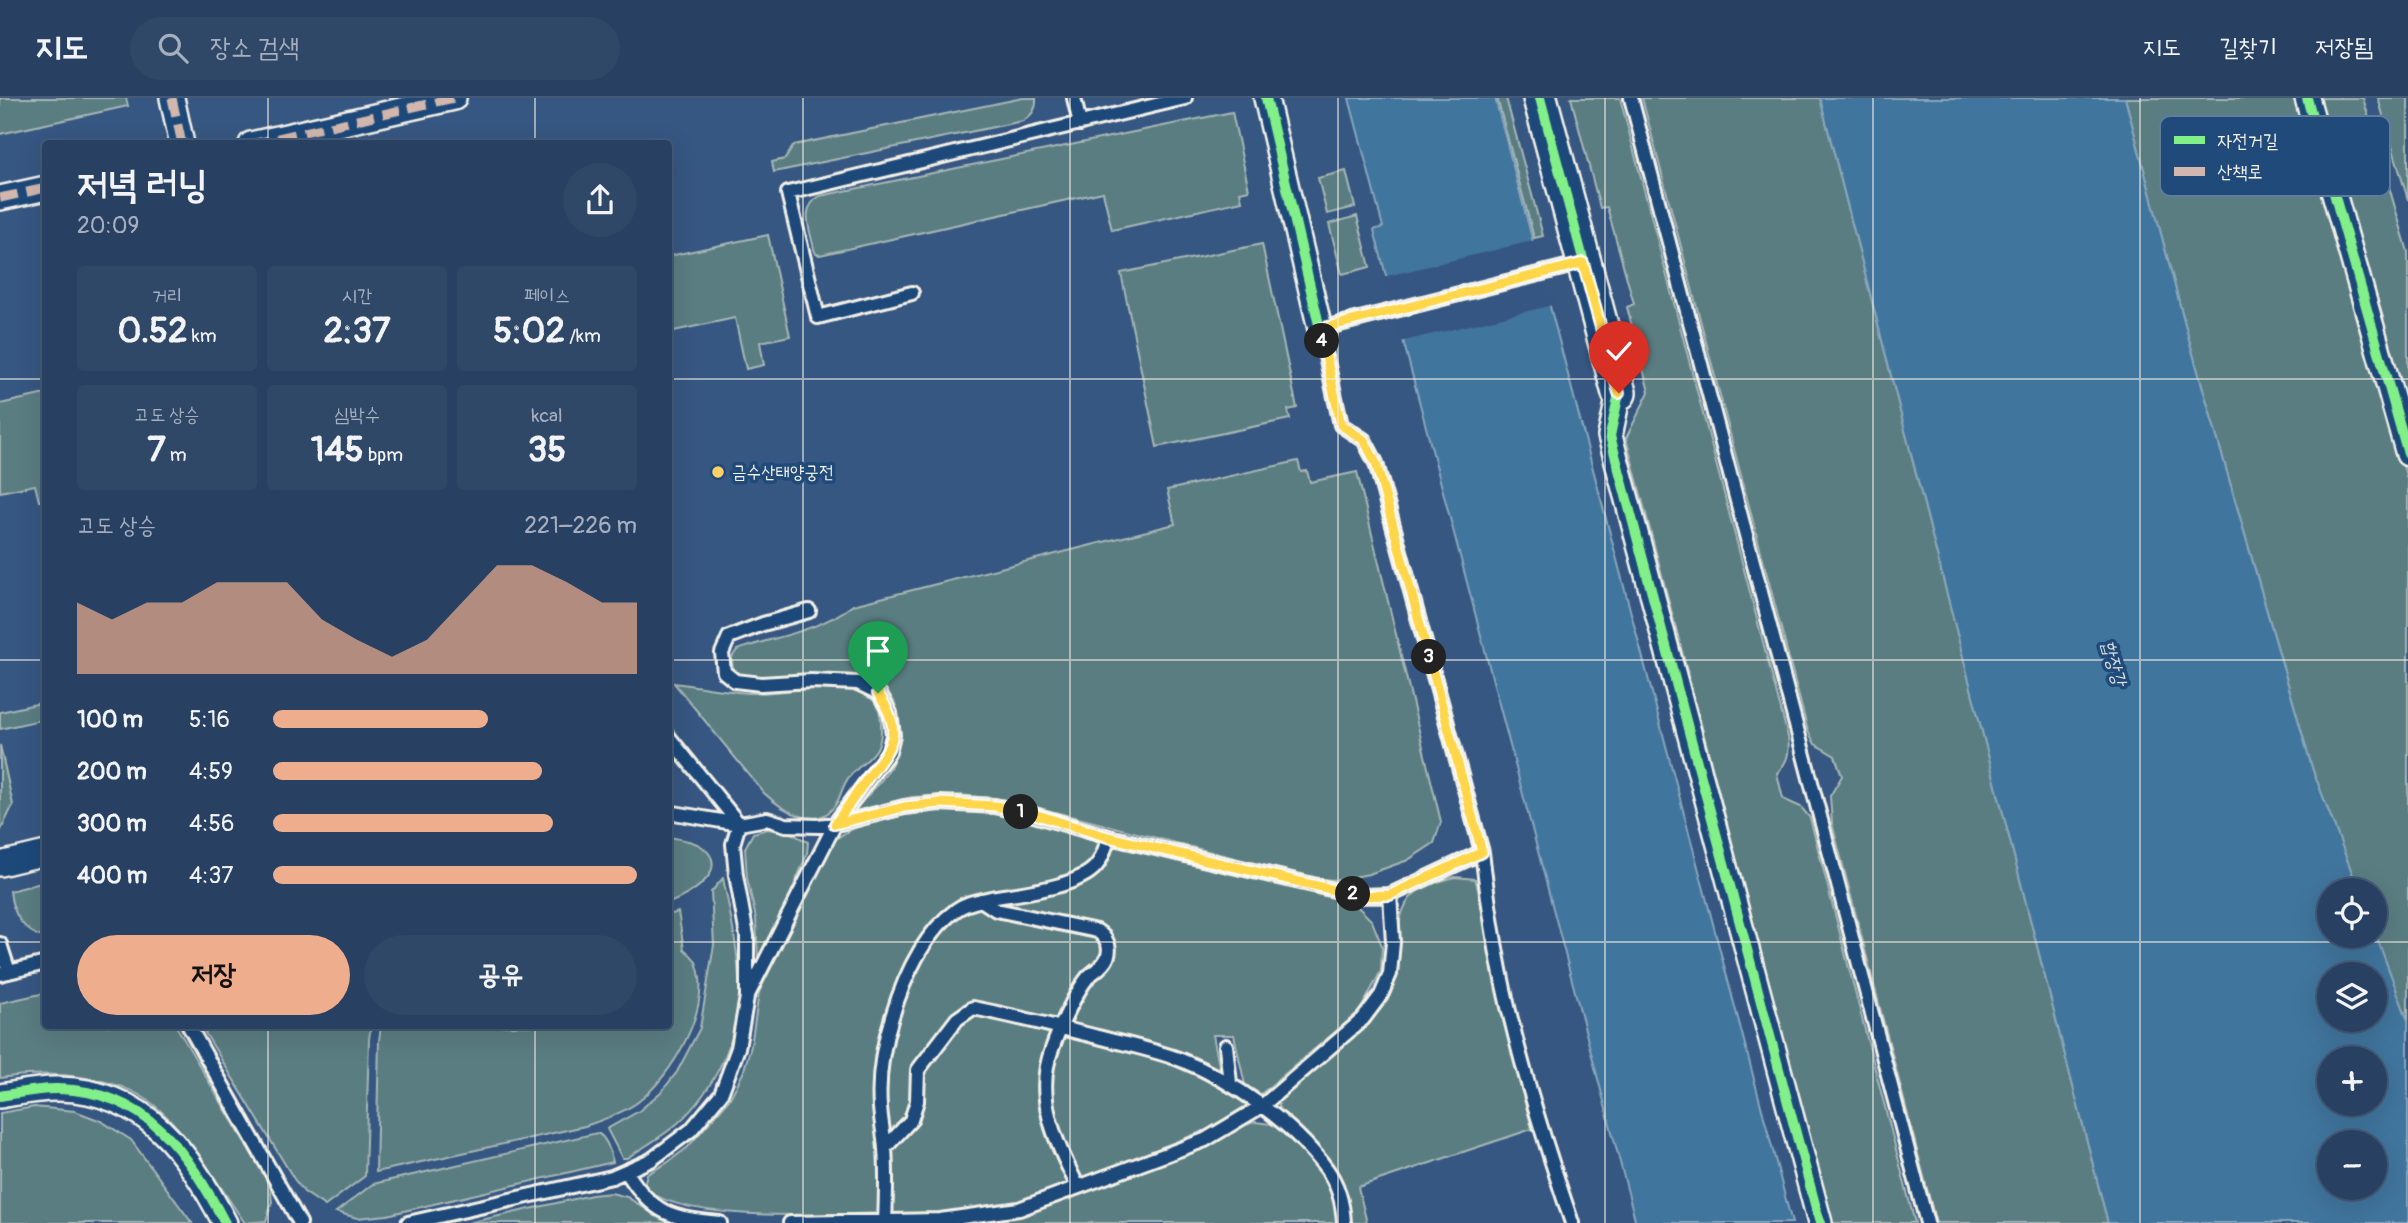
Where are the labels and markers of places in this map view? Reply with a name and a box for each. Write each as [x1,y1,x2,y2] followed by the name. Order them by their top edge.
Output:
[1589,321,1649,393] pin
[1304,324,1340,358] pin: 4
[732,461,833,484] place label: 금수산태양궁전
[710,464,726,480] marker: 금수산태양궁전
[848,621,908,693] pin
[1412,640,1446,674] pin: 3
[1004,794,1038,830] pin: 1
[1336,876,1370,912] pin: 2

